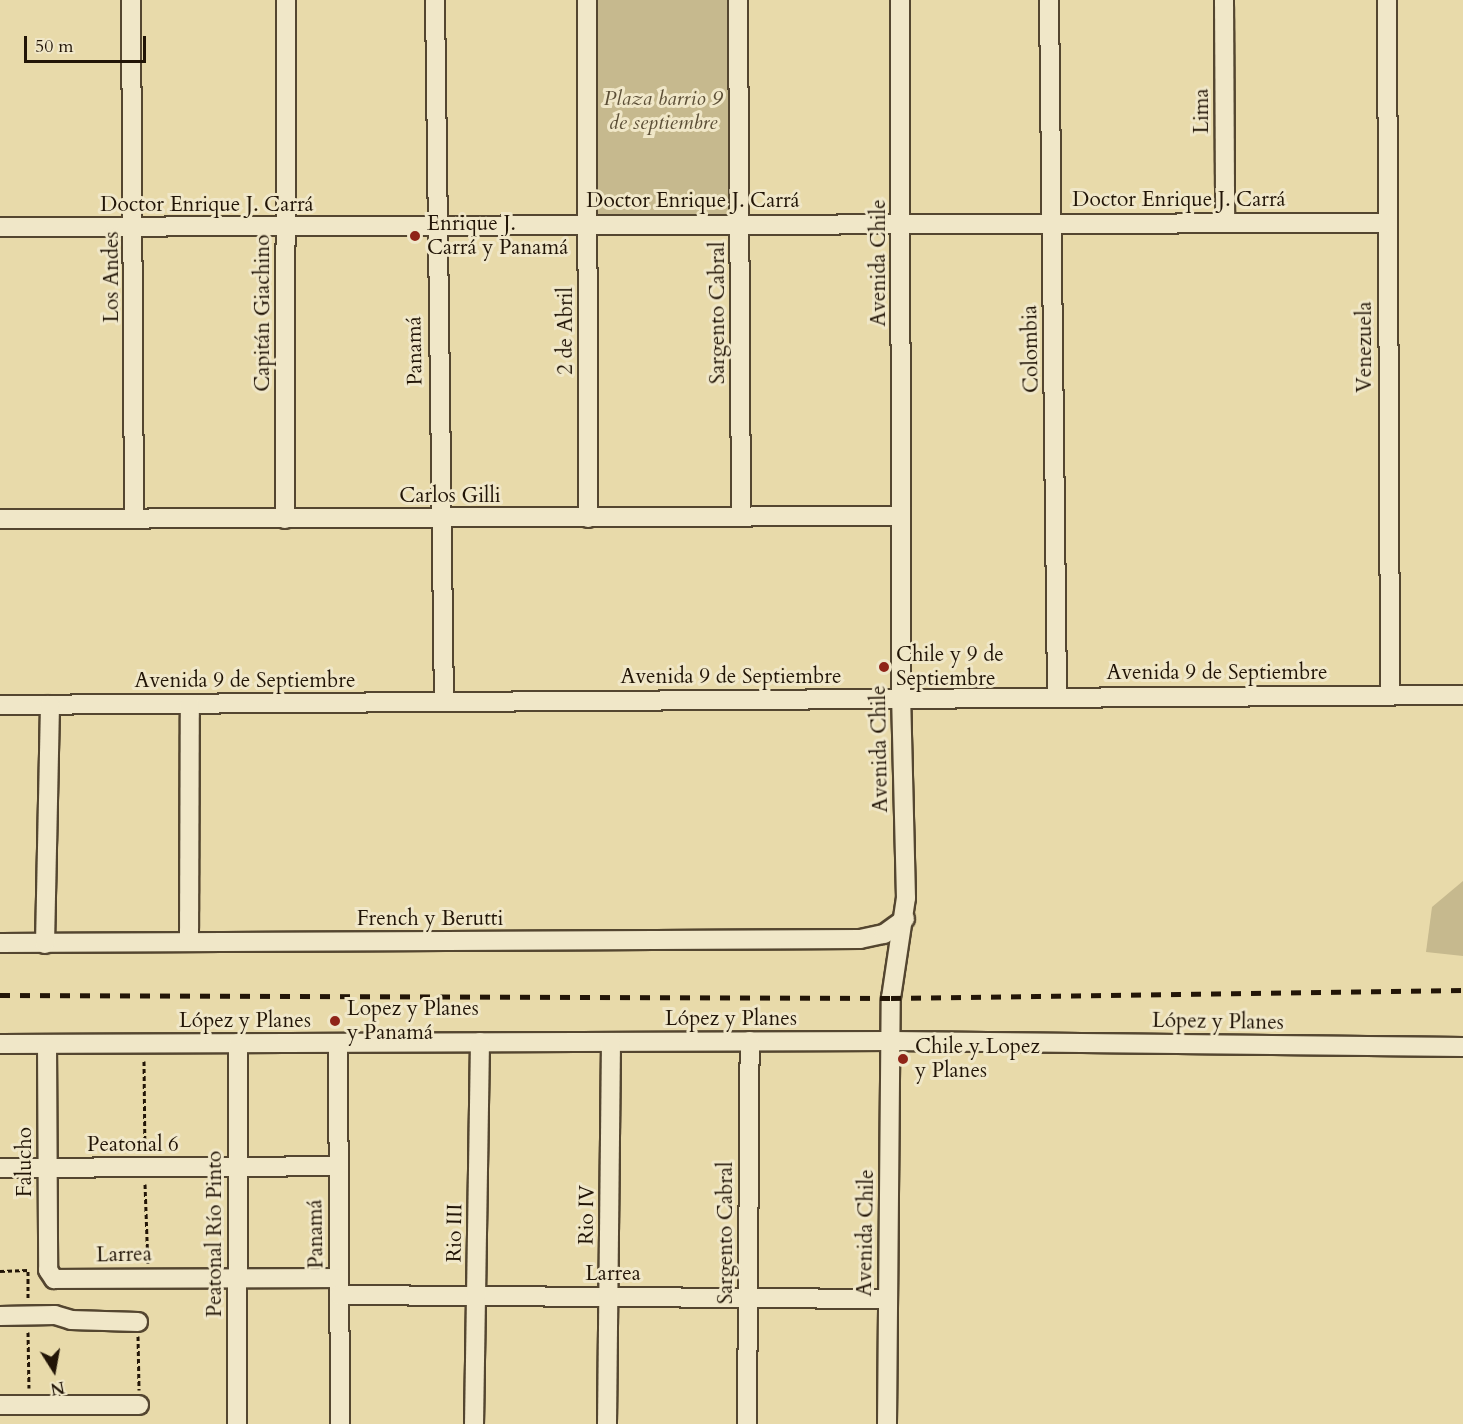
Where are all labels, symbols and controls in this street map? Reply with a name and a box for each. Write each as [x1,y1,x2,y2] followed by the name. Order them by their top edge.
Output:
[27,24,148,62] scale bar
[35,34,74,59] text: 50 m
[603,86,723,136] park label: Plaza barrio 9 de septiembre
[1189,88,1215,134] street label: Lima
[1072,187,1286,213] street label: Doctor Enrique J. Carrá
[586,188,800,214] street label: Doctor Enrique J. Carrá
[100,192,314,218] street label: Doctor Enrique J. Carrá
[866,199,892,327] street label: Avenida Chile
[427,211,568,261] place label: Enrique J. Carrá y Panamá
[408,229,422,243] marker: Enrique J. Carrá y Panamá
[99,231,125,323] street label: Los Andes
[250,234,276,392] street label: Capitán Giachino
[705,242,731,384] street label: Sargento Cabral
[553,287,579,375] street label: 2 de Abril
[1352,301,1378,393] street label: Venezuela
[1018,305,1044,393] street label: Colombia
[402,316,428,386] street label: Panamá
[399,483,501,509] street label: Carlos Gilli
[896,642,1004,692] place label: Chile y 9 de Septiembre
[877,660,891,674] marker: Chile y 9 de Septiembre
[1106,660,1328,686] street label: Avenida 9 de Septiembre
[620,664,842,690] street label: Avenida 9 de Septiembre
[134,668,356,694] street label: Avenida 9 de Septiembre
[866,685,894,813] street label: Avenida Chile
[357,906,503,932] street label: French y Berutti
[347,996,479,1046] place label: Lopez y Planes y Panamá
[665,1006,797,1032] street label: López y Planes
[179,1008,311,1034] street label: López y Planes
[1152,1008,1284,1036] street label: López y Planes
[328,1014,342,1028] marker: Lopez y Planes y Panamá
[915,1034,1040,1084] place label: Chile y Lopez y Planes
[896,1052,910,1066] marker: Chile y Lopez y Planes
[12,1127,38,1197] street label: Falucho
[87,1132,179,1158] street label: Peatonal 6
[202,1151,228,1317] street label: Peatonal Río Pinto
[713,1162,739,1304] street label: Sargento Cabral
[852,1169,880,1297] street label: Avenida Chile
[574,1185,600,1245] street label: Rio IV
[303,1199,329,1269] street label: Panamá
[442,1203,468,1263] street label: Rio III
[96,1242,152,1268] street label: Larrea
[585,1261,641,1287] street label: Larrea
[24,1340,84,1400] north arrow
[49,1376,66,1400] text: N

